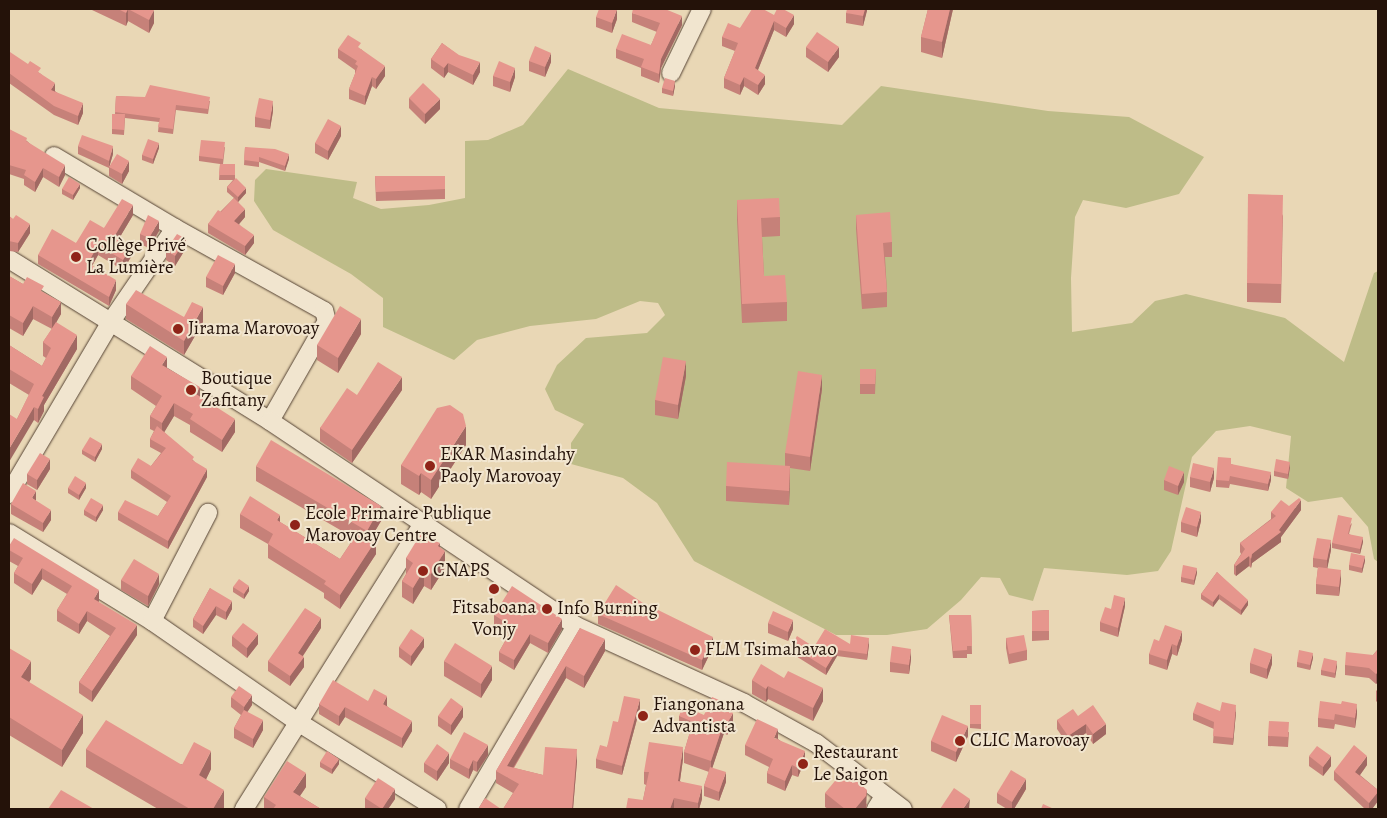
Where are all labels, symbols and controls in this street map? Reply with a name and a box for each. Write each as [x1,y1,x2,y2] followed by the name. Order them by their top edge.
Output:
[86,235,186,279] place label: Collège Privé La Lumière
[70,251,82,263] marker: Collège Privé La Lumière
[188,318,319,340] place label: Jirama Marovoay
[172,323,184,335] marker: Jirama Marovoay
[201,368,272,412] place label: Boutique Zafitany
[185,384,197,396] marker: Boutique Zafitany
[440,444,575,488] place label: EKAR Masindahy Paoly Marovoay
[424,460,436,472] marker: EKAR Masindahy Paoly Marovoay
[305,503,491,547] place label: Ecole Primaire Publique Marovoay Centre
[289,519,301,531] marker: Ecole Primaire Publique Marovoay Centre
[433,560,490,582] place label: CNAPS
[417,565,429,577] marker: CNAPS
[488,583,500,595] marker: Fitsaboana Vonjy
[452,597,536,641] place label: Fitsaboana Vonjy
[557,598,658,620] place label: Info Burning
[541,603,553,615] marker: Info Burning
[705,639,837,661] place label: FLM Tsimahavao
[689,644,701,656] marker: FLM Tsimahavao
[653,694,744,738] place label: Fiangonana Advantista
[637,710,649,722] marker: Fiangonana Advantista
[970,730,1089,752] place label: CLIC Marovoay
[954,735,966,747] marker: CLIC Marovoay
[813,742,898,786] place label: Restaurant Le Saigon
[797,758,809,770] marker: Restaurant Le Saigon

